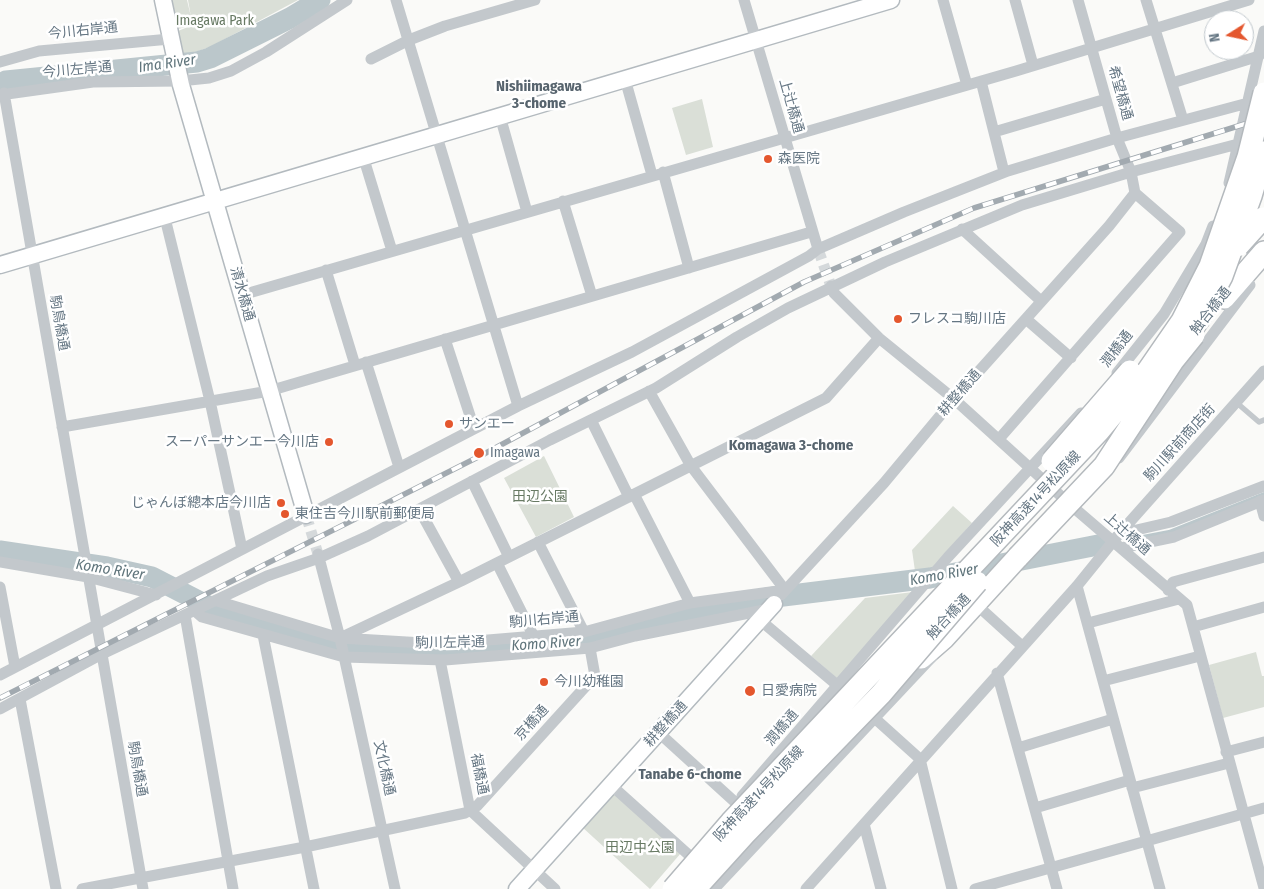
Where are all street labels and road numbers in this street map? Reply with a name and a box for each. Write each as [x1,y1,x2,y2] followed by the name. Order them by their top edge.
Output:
[47,19,119,43] street label: 今川右岸通
[41,59,113,81] street label: 今川左岸通
[1104,64,1136,122] street label: 希望橋通
[775,77,807,135] street label: 上辻橋通
[226,265,258,323] street label: 清水橋通
[1187,284,1235,338] street label: 触合橋通
[46,294,72,352] street label: 駒鳥橋通
[1097,327,1137,371] street label: 潤橋通
[935,366,985,420] street label: 耕整橋通
[1141,401,1219,485] street label: 駒川駅前商店街
[987,448,1085,550] street label: 阪神高速14号松原線
[1100,509,1154,559] street label: 上辻橋通
[924,591,974,643] street label: 触合橋通
[508,609,580,631] street label: 駒川右岸通
[415,634,485,652] street label: 駒川左岸通
[641,698,691,750] street label: 耕整橋通
[512,702,552,744] street label: 京橋通
[762,707,802,749] street label: 潤橋通
[370,739,398,797] street label: 文化橋通
[124,740,150,798] street label: 駒鳥橋通
[710,743,808,845] street label: 阪神高速14号松原線
[467,752,491,796] street label: 福橋通

